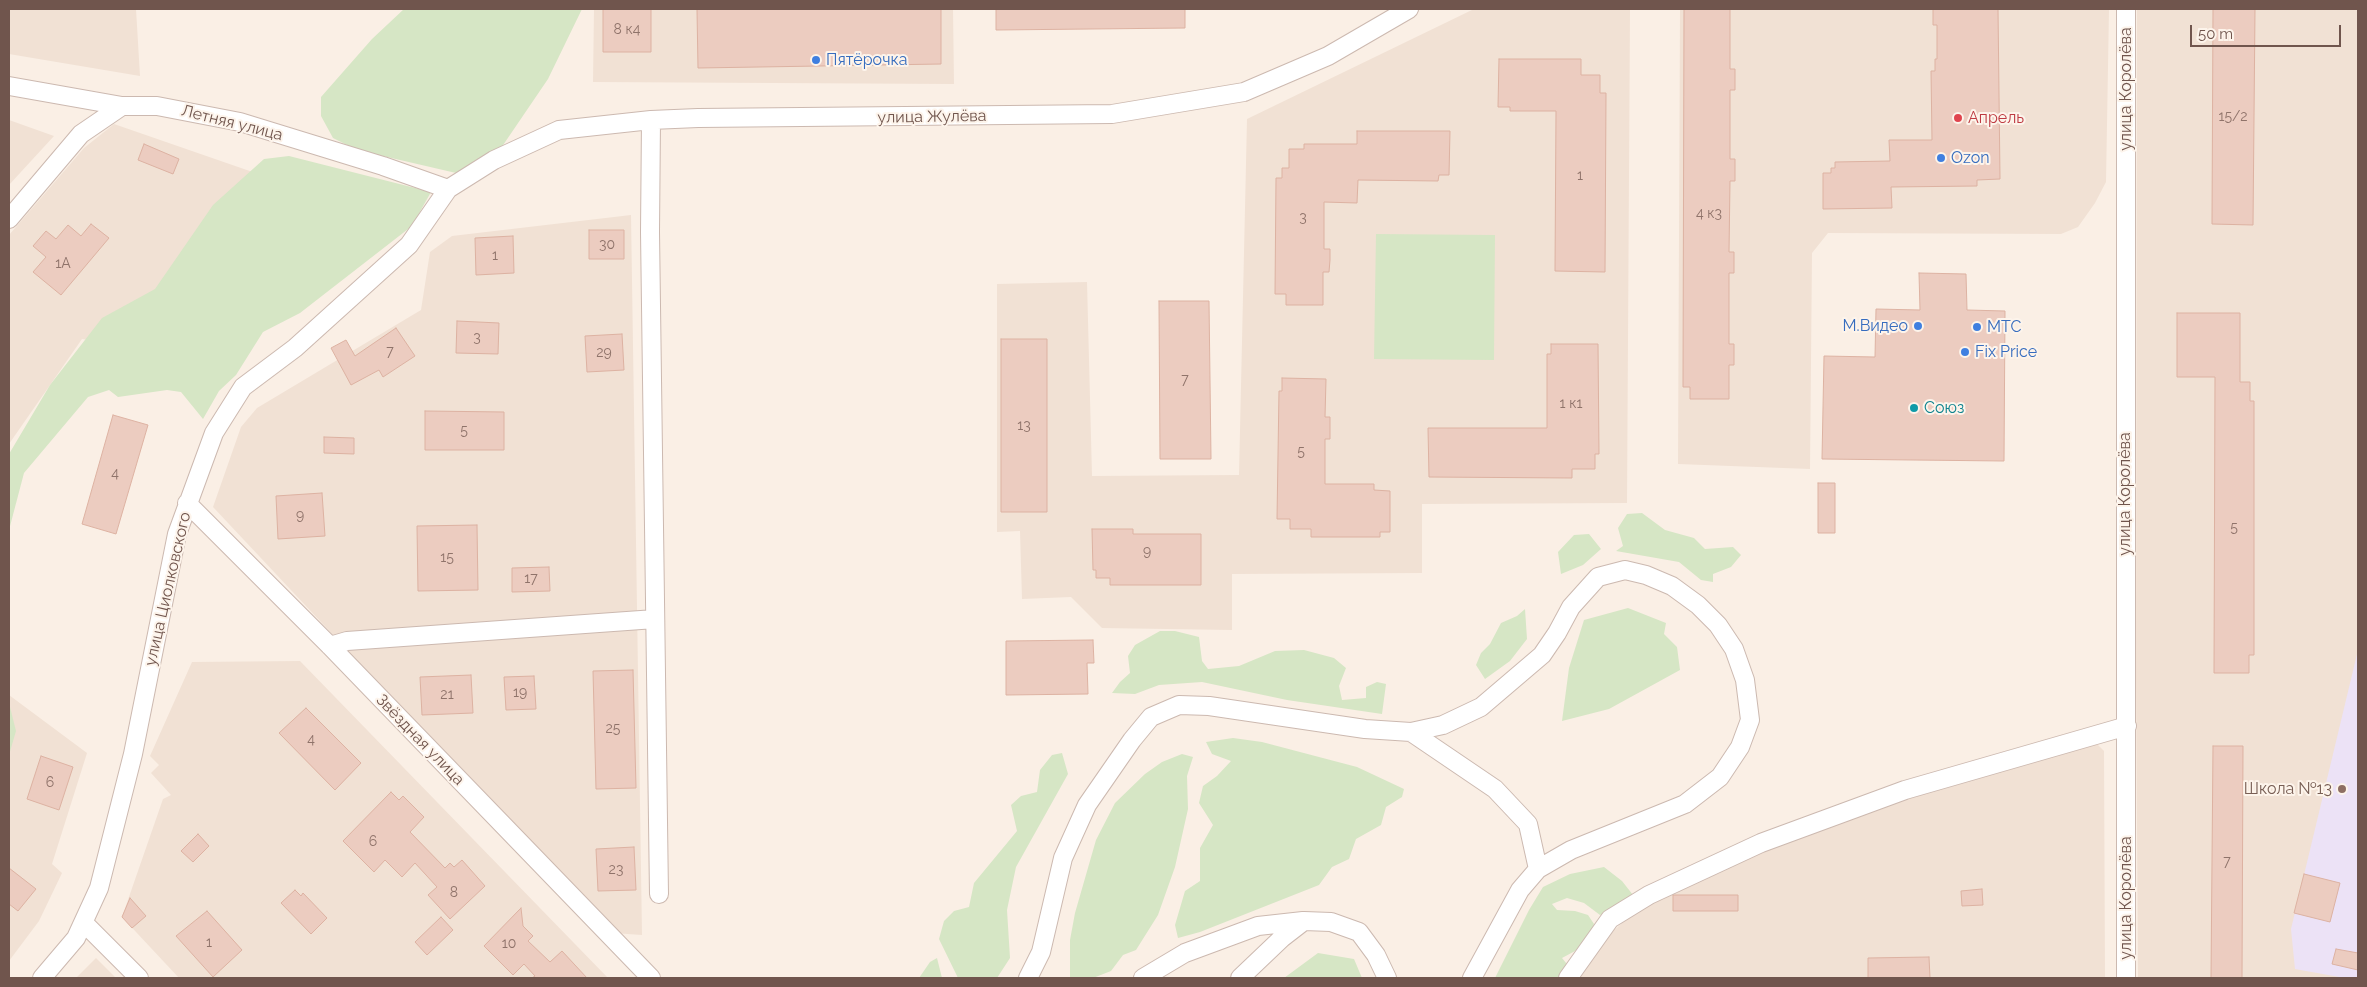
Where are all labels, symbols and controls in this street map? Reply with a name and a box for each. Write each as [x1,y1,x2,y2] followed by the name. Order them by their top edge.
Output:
[2192,15,2343,47] scale bar
[614,22,640,38] house number: 8 к4
[2198,25,2233,43] text: 50 m
[2116,27,2136,151] street label: улица Королёва
[826,50,907,70] place label: Пятёрочка
[810,54,822,66] marker: Пятёрочка
[179,101,285,145] street label: Летняя улица
[877,106,987,128] street label: улица Жулёва
[1968,108,2024,128] place label: Апрель
[2218,109,2248,125] house number: 15/2
[1952,112,1964,124] marker: Апрель
[1951,148,1990,168] place label: Ozon
[1935,152,1947,164] marker: Ozon
[1577,168,1583,184] house number: 1
[1696,206,1722,222] house number: 4 к3
[1299,210,1307,226] house number: 3
[599,237,615,253] house number: 30
[492,248,498,264] house number: 1
[55,256,71,272] house number: 1А
[1843,316,1908,336] place label: М.Видео
[1987,317,2021,337] place label: МТС
[1912,320,1924,332] marker: М.Видео
[1971,321,1983,333] marker: МТС
[473,330,481,346] house number: 3
[1975,342,2037,362] place label: Fix Price
[386,344,394,360] house number: 7
[596,345,612,361] house number: 29
[1959,346,1971,358] marker: Fix Price
[1181,372,1189,388] house number: 7
[1560,396,1582,412] house number: 1 к1
[1924,398,1964,418] place label: Союз
[1908,402,1920,414] marker: Союз
[1017,418,1031,434] house number: 13
[460,423,468,439] house number: 5
[2115,432,2135,556] street label: улица Королёва
[1297,444,1305,460] house number: 5
[111,466,119,482] house number: 4
[296,508,304,524] house number: 9
[141,510,195,668] street label: улица Циолковского
[2230,520,2238,536] house number: 5
[1143,544,1151,560] house number: 9
[440,550,454,566] house number: 15
[524,571,538,587] house number: 17
[513,685,527,701] house number: 19
[440,687,454,703] house number: 21
[372,691,468,789] street label: Звёздная улица
[606,721,620,737] house number: 25
[307,732,315,748] house number: 4
[46,775,54,791] house number: 6
[2244,779,2332,799] place label: Школа №13
[2336,783,2348,795] marker: Школа №13
[369,834,377,850] house number: 6
[2116,836,2136,960] street label: улица Королёва
[2223,854,2231,870] house number: 7
[609,862,623,878] house number: 23
[450,885,458,901] house number: 8
[206,935,212,951] house number: 1
[502,936,516,952] house number: 10

